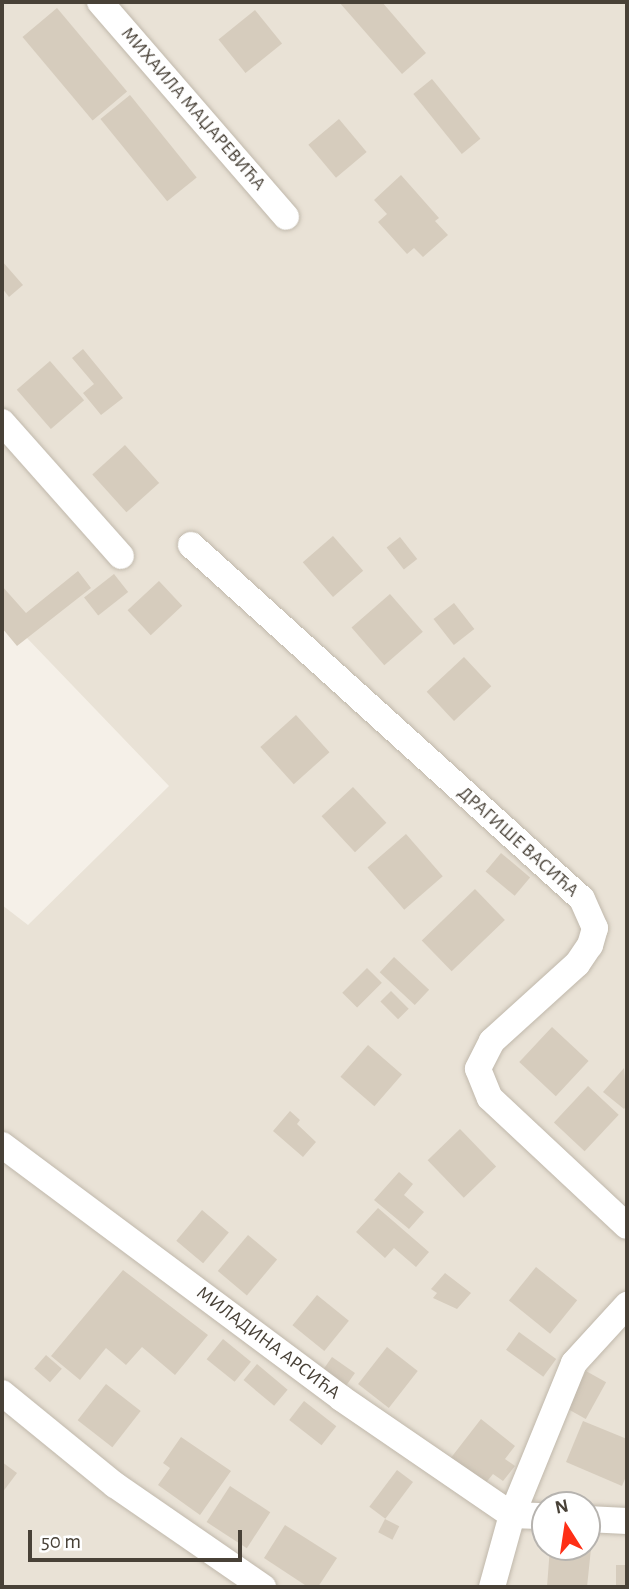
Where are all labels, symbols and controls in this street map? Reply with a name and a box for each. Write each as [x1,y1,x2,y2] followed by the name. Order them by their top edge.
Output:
[116,23,270,195] street label: МИХАИЛА МАЏАРЕВИЋА
[453,782,583,902] street label: ДРАГИШЕ ВАСИЋА
[192,1282,344,1404] street label: МИЛАДИНА АРСИЋА
[531,1491,601,1561] north arrow
[554,1496,570,1518] text: N
[32,1516,245,1560] scale bar
[41,1531,81,1552] text: 50 m

